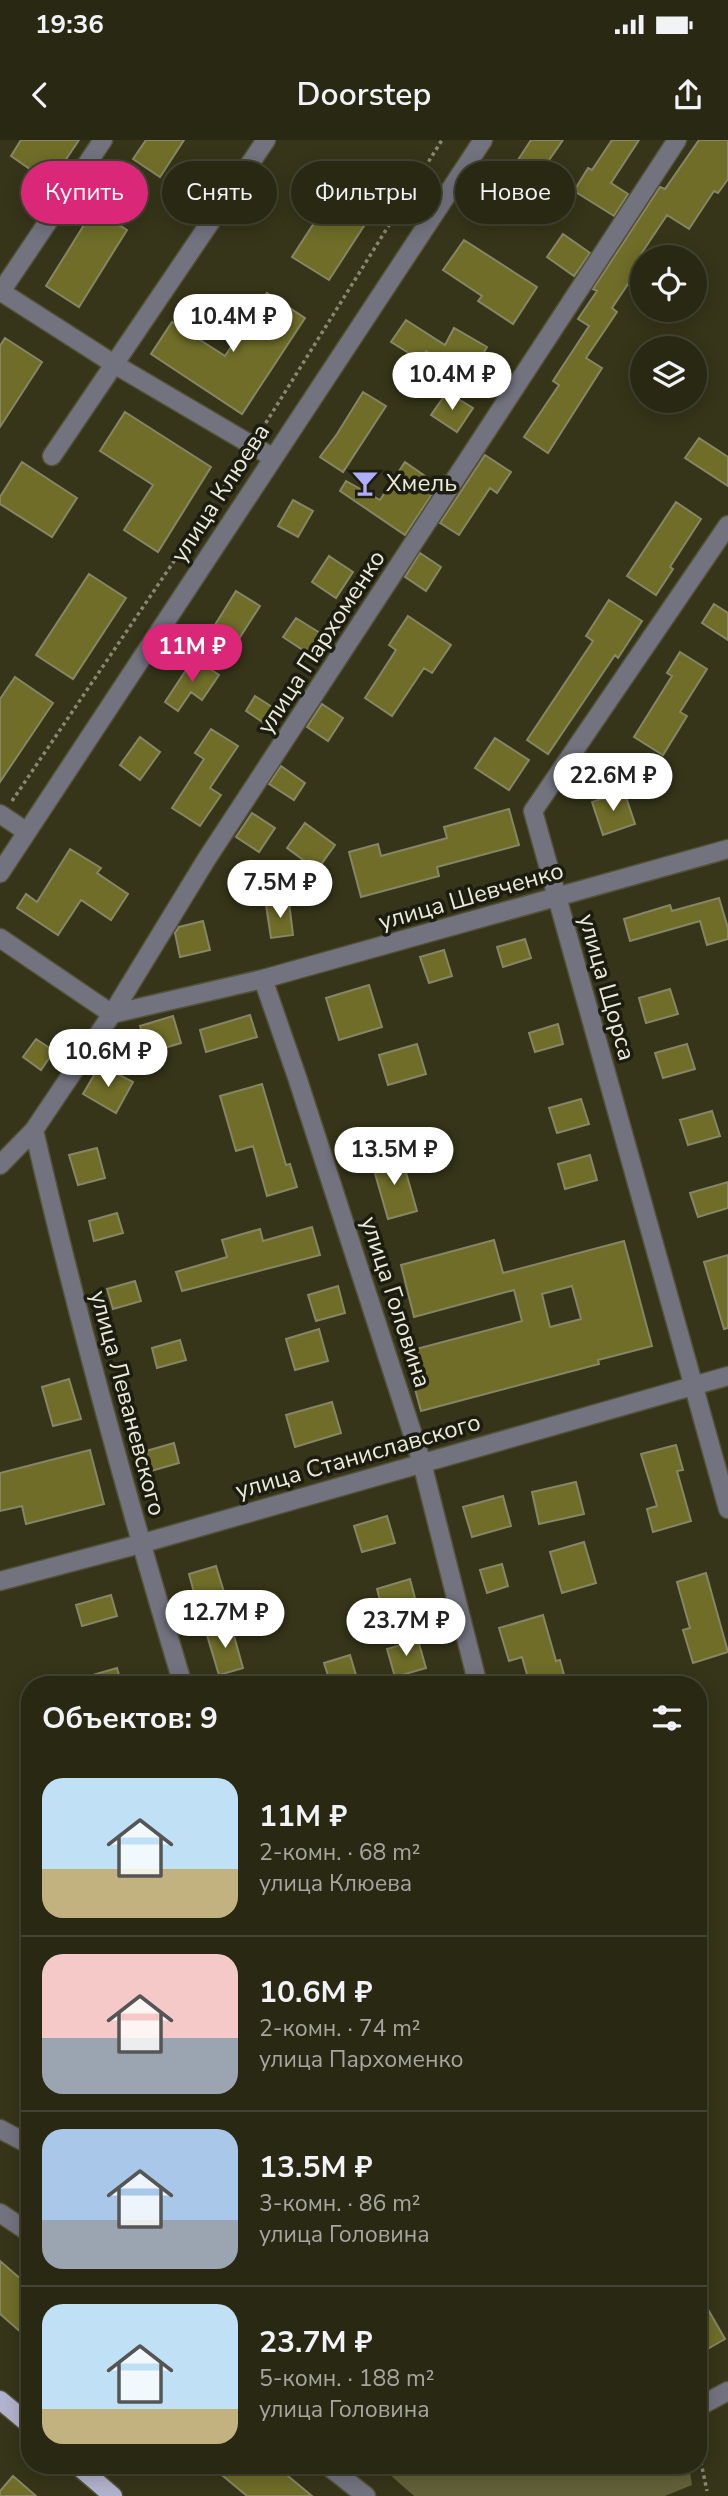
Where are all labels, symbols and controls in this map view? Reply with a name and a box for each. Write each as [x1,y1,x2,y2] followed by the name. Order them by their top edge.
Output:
[35,7,104,42] text: 19:36
[297,73,431,116] text: Doorstep
[21,76,59,114] icon: back
[669,76,707,114] icon: share
[21,161,148,224] chip: Купить
[162,161,277,224] chip: Снять
[291,161,441,224] chip: Фильтры
[455,161,575,224] chip: Новое
[630,245,707,413] map controls
[630,245,707,322] button: locate
[168,294,298,354] pin: 10.4M ₽
[189,301,277,332] text: 10.4M ₽
[630,336,707,413] button: layers
[387,352,517,412] pin: 10.4M ₽
[408,359,496,390] text: 10.4M ₽
[163,417,277,569] street label: улица Клюева
[386,467,457,499] place label: Хмель
[350,468,380,498] bar icon: Хмель
[249,544,393,740] street label: улица Пархоменко
[143,624,241,684] pin: 11M ₽
[158,631,226,662] text: 11M ₽
[548,754,678,813] pin: 22.6M ₽
[569,760,657,791] text: 22.6M ₽
[375,854,567,938] street label: улица Шевченко
[223,860,337,920] pin: 7.5M ₽
[243,867,317,898] text: 7.5M ₽
[571,910,643,1064] street label: улица Щорса
[43,1030,173,1089] pin: 10.6M ₽
[64,1036,152,1067] text: 10.6M ₽
[329,1128,459,1187] pin: 13.5M ₽
[350,1134,438,1165] text: 13.5M ₽
[353,1212,439,1392] street label: улица Головина
[83,1287,173,1519] street label: улица Леваневского
[232,1406,484,1506] street label: улица Станиславского
[160,1590,290,1650] pin: 12.7M ₽
[181,1597,269,1628] text: 12.7M ₽
[341,1598,471,1658] pin: 23.7M ₽
[362,1605,450,1636] text: 23.7M ₽
[42,1698,218,1739] text: Объектов: 9
[648,1699,686,1737] icon: filters
[259,1796,347,1837] text: 11M ₽
[98,1806,182,1890] icon: home
[259,1837,421,1868] text: 2-комн. · 68 m²
[259,1868,412,1899] text: улица Клюева
[259,1972,373,2013] text: 10.6M ₽
[98,1982,182,2066] icon: home
[259,2013,421,2044] text: 2-комн. · 74 m²
[259,2044,464,2075] text: улица Пархоменко
[259,2147,373,2188] text: 13.5M ₽
[98,2157,182,2241] icon: home
[259,2188,421,2219] text: 3-комн. · 86 m²
[259,2219,430,2250] text: улица Головина
[259,2322,373,2363] text: 23.7M ₽
[98,2332,182,2416] icon: home
[259,2363,434,2394] text: 5-комн. · 188 m²
[259,2394,430,2425] text: улица Головина

